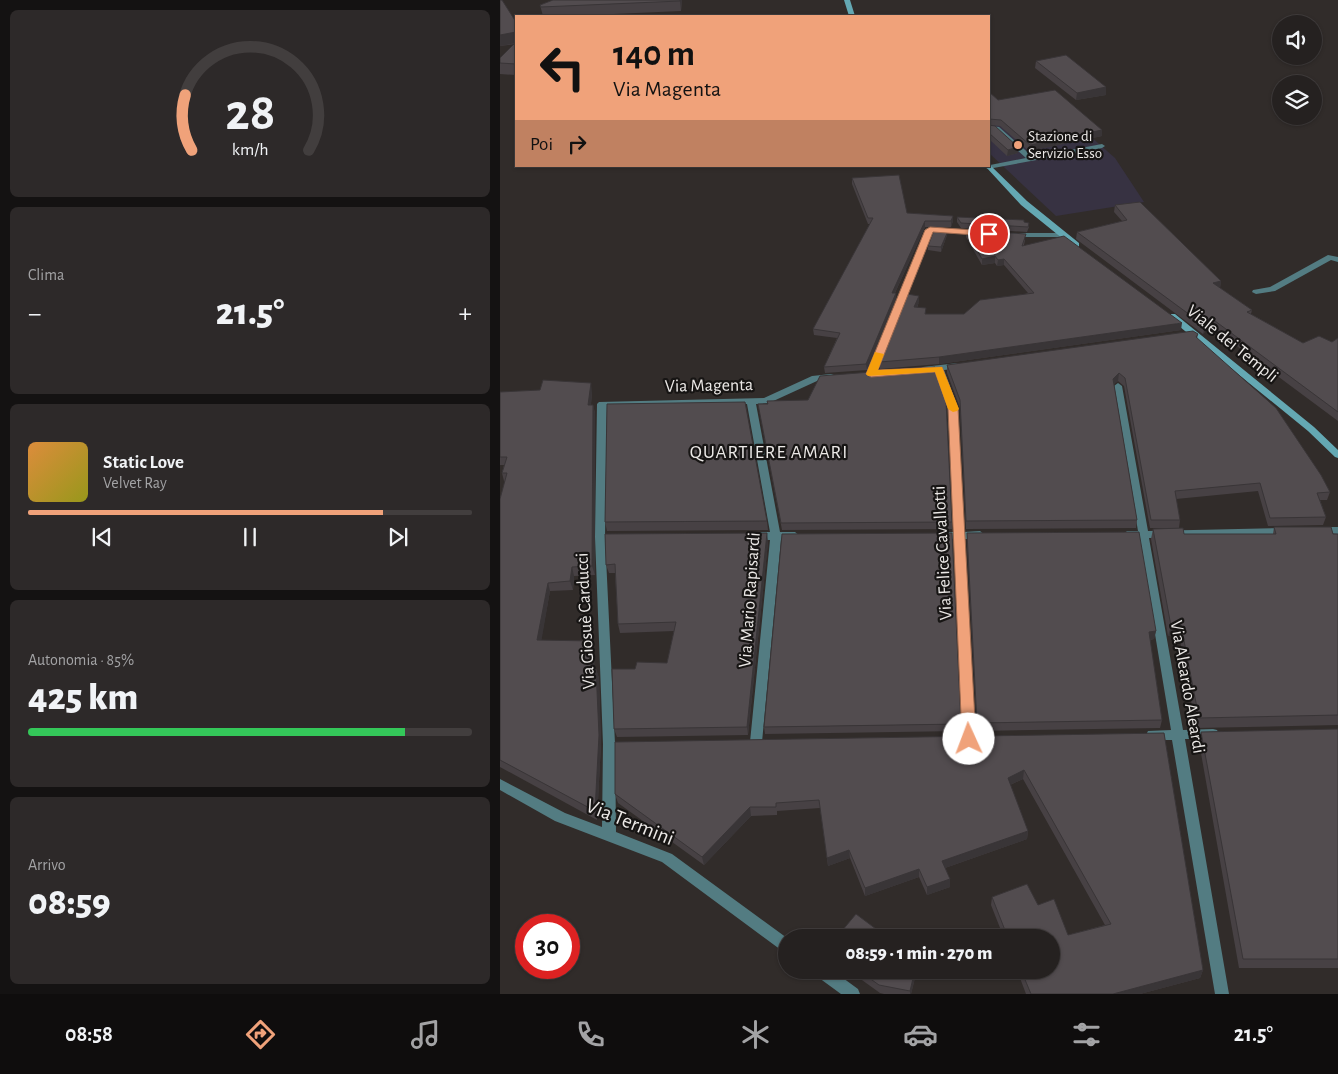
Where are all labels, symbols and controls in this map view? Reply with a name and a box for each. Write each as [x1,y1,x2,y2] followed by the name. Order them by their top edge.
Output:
[1272,15,1322,125] map controls
[1272,15,1322,65] button: sound
[530,35,595,100] icon: left
[613,37,695,72] text: 140 m
[1272,75,1322,125] button: layers
[613,78,721,100] text: Via Magenta
[225,87,275,139] text: 28
[1028,129,1102,161] place label: Stazione di Servizio Esso
[563,130,591,158] icon: right
[530,135,553,154] text: Poi
[1012,139,1024,151] marker: Stazione di Servizio Esso
[232,141,268,159] text: km/h
[968,213,1010,255] pin
[975,220,1003,248] icon: arrive
[28,267,64,283] text: Clima
[216,294,284,332] text: 21.5°
[28,300,41,328] text: −
[459,300,472,328] text: +
[1183,302,1281,386] street label: Viale dei Templi
[665,376,753,396] street label: Via Magenta
[690,443,848,462] district label: QUARTIERE AMARI
[103,453,184,472] text: Static Love
[103,475,167,491] text: Velvet Ray
[930,485,956,621] street label: Via Felice Cavallotti
[88,523,116,551] icon: previous
[236,523,264,551] icon: pause
[384,523,412,551] icon: next
[736,532,764,668] street label: Via Mario Rapisardi
[573,552,599,690] street label: Via Giosuè Carducci
[1166,619,1208,755] street label: Via Aleardo Aleardi
[28,652,134,668] text: Autonomia · 85%
[28,679,138,717] text: 425 km
[942,712,994,764] position arrow
[583,795,677,849] street label: Via Termini
[28,857,66,873] text: Arrivo
[28,884,111,922] text: 08:59
[515,914,580,979] speed limit sign: 30
[846,944,992,963] text: 08:59 · 1 min · 270 m
[243,1017,278,1052] icon: directions
[408,1017,443,1052] icon: music
[573,1017,608,1052] icon: phone
[738,1017,773,1052] icon: climate
[903,1017,938,1052] icon: car
[1069,1017,1104,1052] icon: filters
[65,1023,113,1045] text: 08:58
[1234,1023,1273,1045] text: 21.5°

